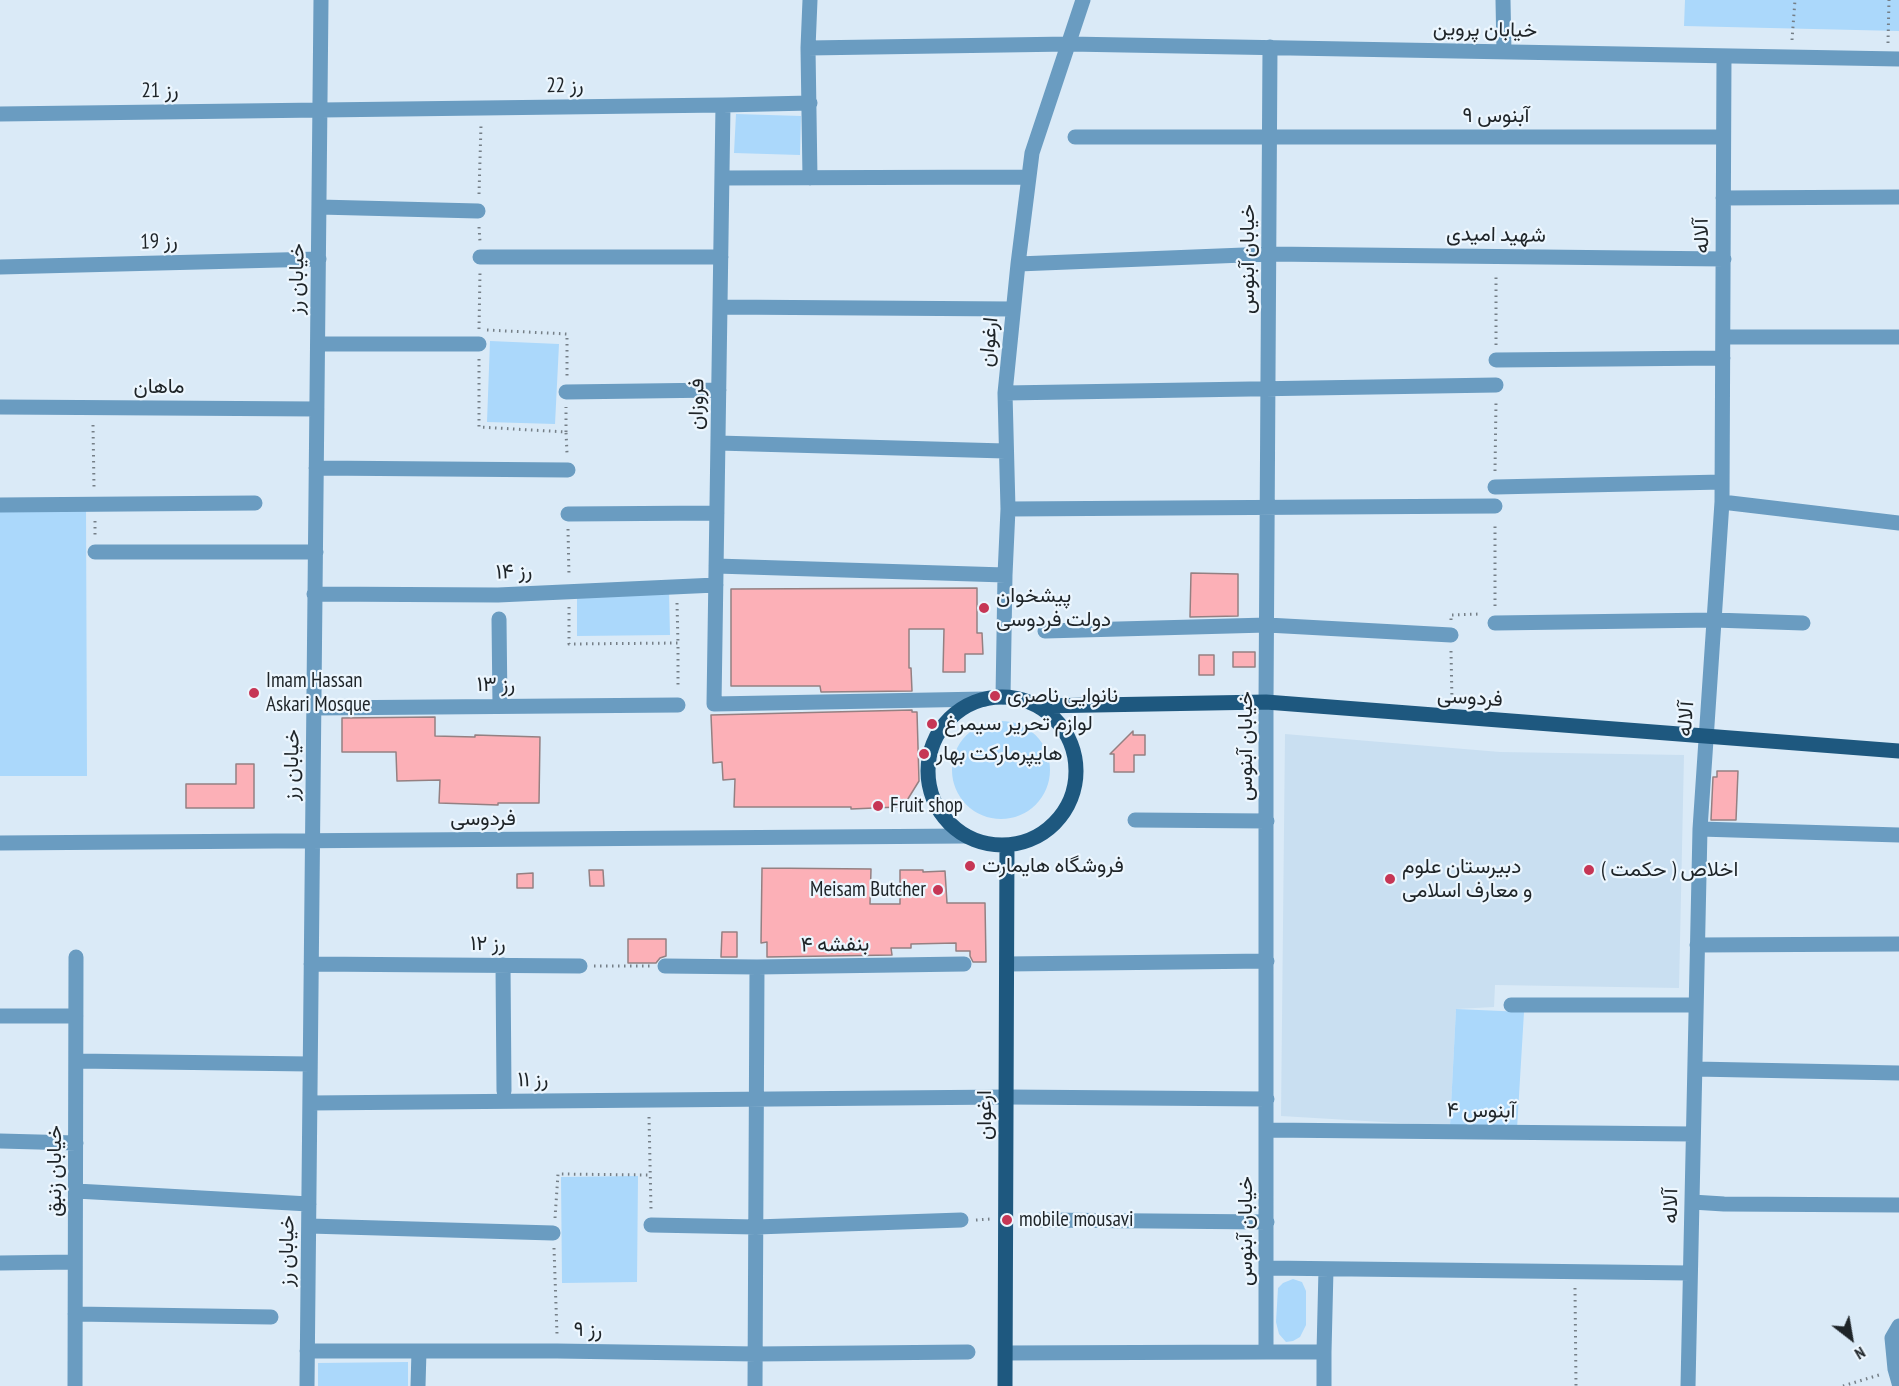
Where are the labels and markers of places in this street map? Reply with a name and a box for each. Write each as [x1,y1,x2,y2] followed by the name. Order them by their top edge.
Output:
[996,583,1111,633] place label: پیشخوان دولت فردوسی
[977,601,991,615] marker: پیشخوان دولت فردوسی
[266,668,371,718] place label: Imam Hassan Askari Mosque
[1007,683,1118,709] place label: نانوایی ناصری
[247,686,261,700] marker: Imam Hassan Askari Mosque
[988,689,1002,703] marker: نانوایی ناصری
[944,711,1093,737] place label: لوازم تحریر سیمرغ
[925,717,939,731] marker: لوازم تحریر سیمرغ
[936,741,1063,767] place label: هایپرمارکت بهار
[917,747,931,761] marker: هایپرمارکت بهار
[890,793,963,819] place label: Fruit shop
[871,799,885,813] marker: Fruit shop
[982,853,1124,879] place label: فروشگاه هایمارت
[1402,854,1532,904] place label: دبیرستان علوم و معارف اسلامی
[1601,857,1738,883] place label: اخلاص ( حکمت )
[963,859,977,873] marker: فروشگاه هایمارت
[1582,863,1596,877] marker: اخلاص ( حکمت )
[1383,872,1397,886] marker: دبیرستان علوم و معارف اسلامی
[810,877,926,903] place label: Meisam Butcher
[931,883,945,897] marker: Meisam Butcher
[1019,1207,1133,1233] place label: mobile mousavi
[1000,1213,1014,1227] marker: mobile mousavi

